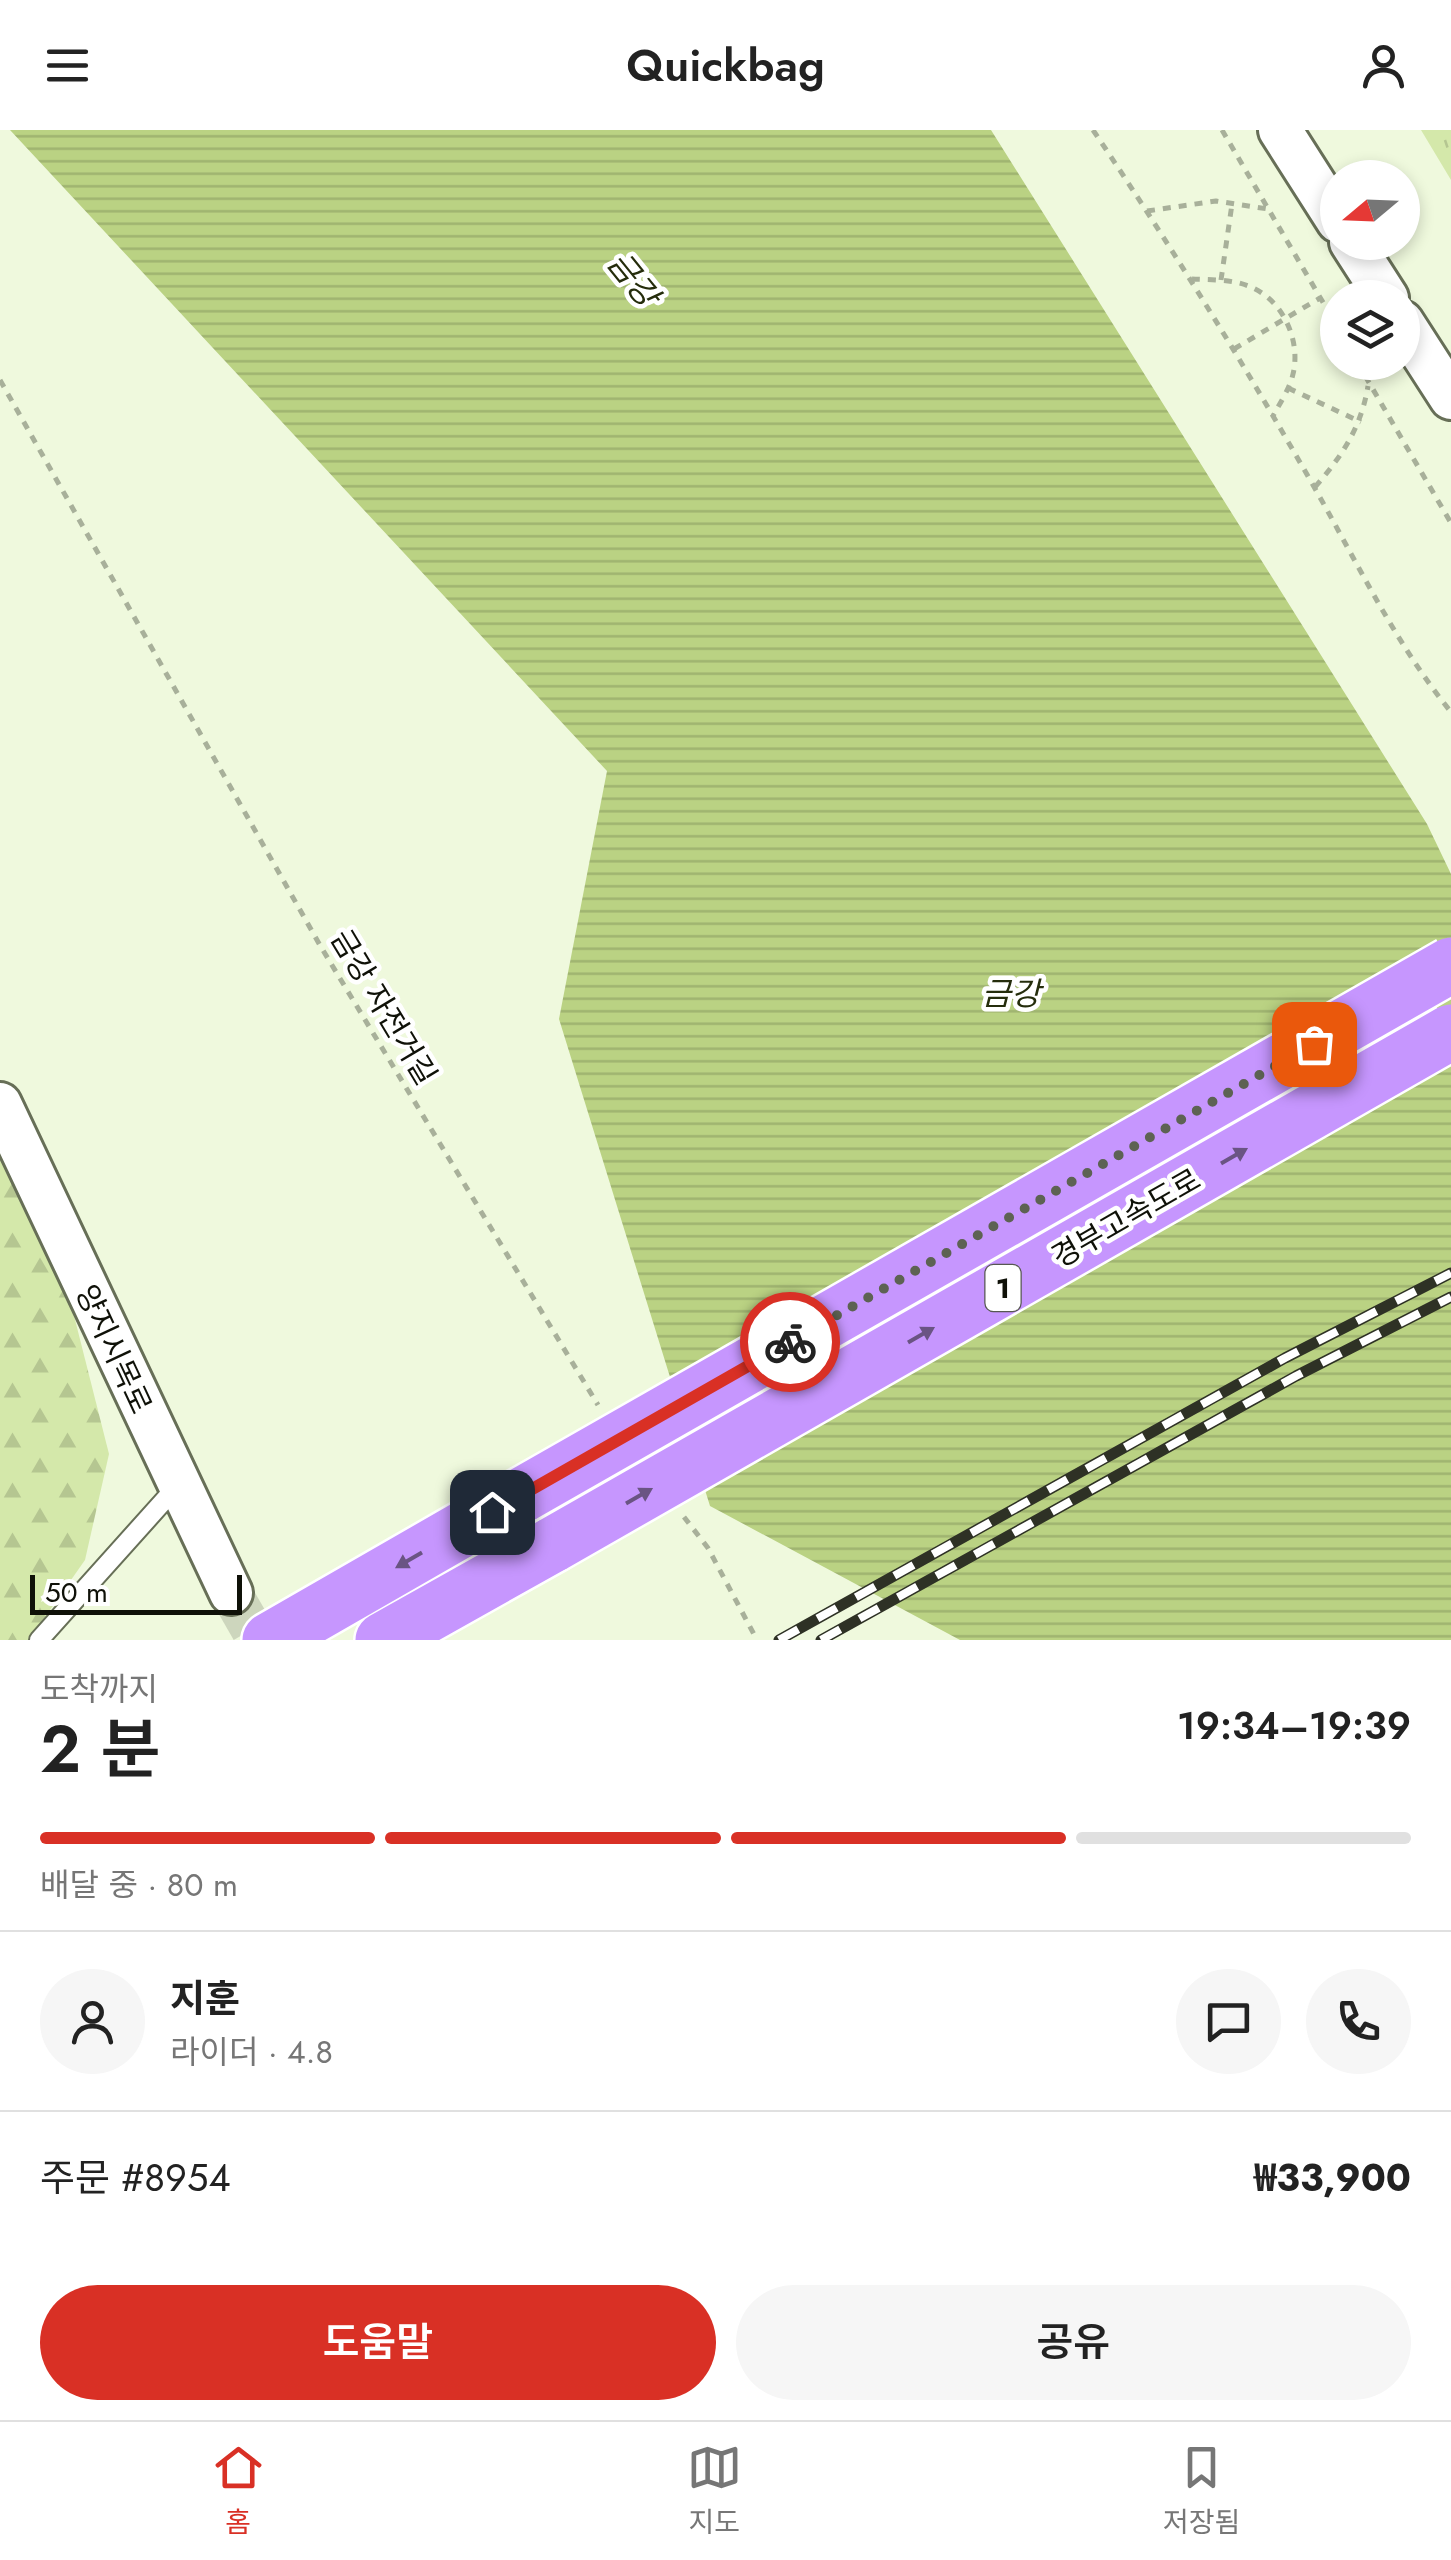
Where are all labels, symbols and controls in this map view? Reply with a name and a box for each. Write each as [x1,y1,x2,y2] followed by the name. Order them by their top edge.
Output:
[626,33,825,98] text: Quickbag
[40,38,95,93] icon: menu
[1356,38,1411,93] icon: person
[1320,160,1420,260] north arrow
[1320,160,1420,380] map controls
[597,242,672,320] water label: 금강
[1320,280,1420,380] button: layers
[321,921,447,1093] street label: 금강 자전거길
[982,971,1045,1017] water label: 금강
[1272,1002,1357,1087] pin
[1287,1017,1342,1072] icon: bag
[1220,1148,1248,1165] one-way arrow
[1044,1158,1208,1278] street label: 경부고속도로
[986,1265,1020,1311] road number: 1
[65,1277,163,1421] street label: 양지시목로
[740,1292,840,1392] courier
[763,1315,818,1370] icon: bike
[907,1326,935,1344] one-way arrow
[450,1470,535,1555] pin
[465,1485,520,1540] icon: home
[625,1487,653,1505] one-way arrow
[395,1551,423,1568] one-way arrow
[30,1570,242,1614] scale bar
[45,1572,108,1613] text: 50 m
[40,1666,158,1712] text: 도착까지
[1177,1698,1411,1753] text: 19:34–19:39
[40,1702,160,1796] text: 2 분
[40,1862,238,1908] text: 배달 중 · 80 m
[40,1969,145,2074] button: person
[1176,1969,1281,2074] button: chat
[1306,1969,1411,2074] button: phone
[170,1971,240,2026] text: 지훈
[170,2029,333,2075] text: 라이더 · 4.8
[40,2150,231,2205] text: 주문 #8954
[1254,2150,1411,2205] text: ₩33,900
[40,2285,716,2400] button: 도움말
[736,2285,1411,2400] button: 공유
[211,2440,266,2543] tab: 홈
[687,2440,742,2543] tab: 지도
[1163,2440,1240,2543] tab: 저장됨

